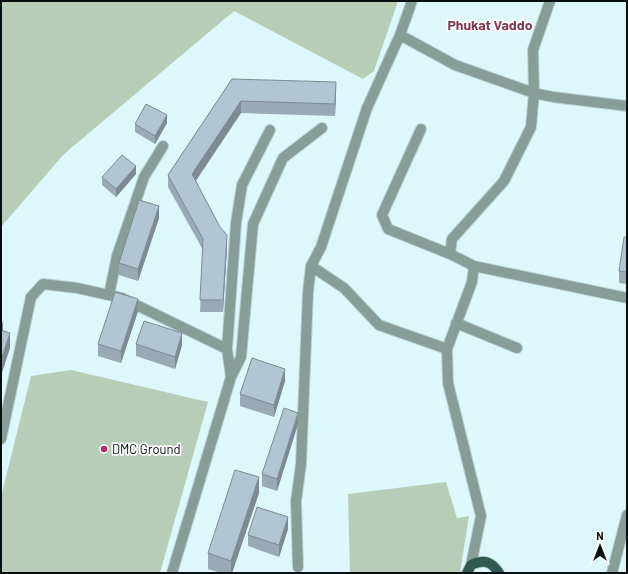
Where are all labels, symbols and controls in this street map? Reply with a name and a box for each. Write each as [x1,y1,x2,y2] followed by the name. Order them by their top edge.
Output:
[447,16,533,33] district label: Phukat Vaddo
[112,441,181,457] place label: DMC Ground
[99,444,109,454] marker: DMC Ground
[580,526,620,566] north arrow
[596,529,604,542] text: N

